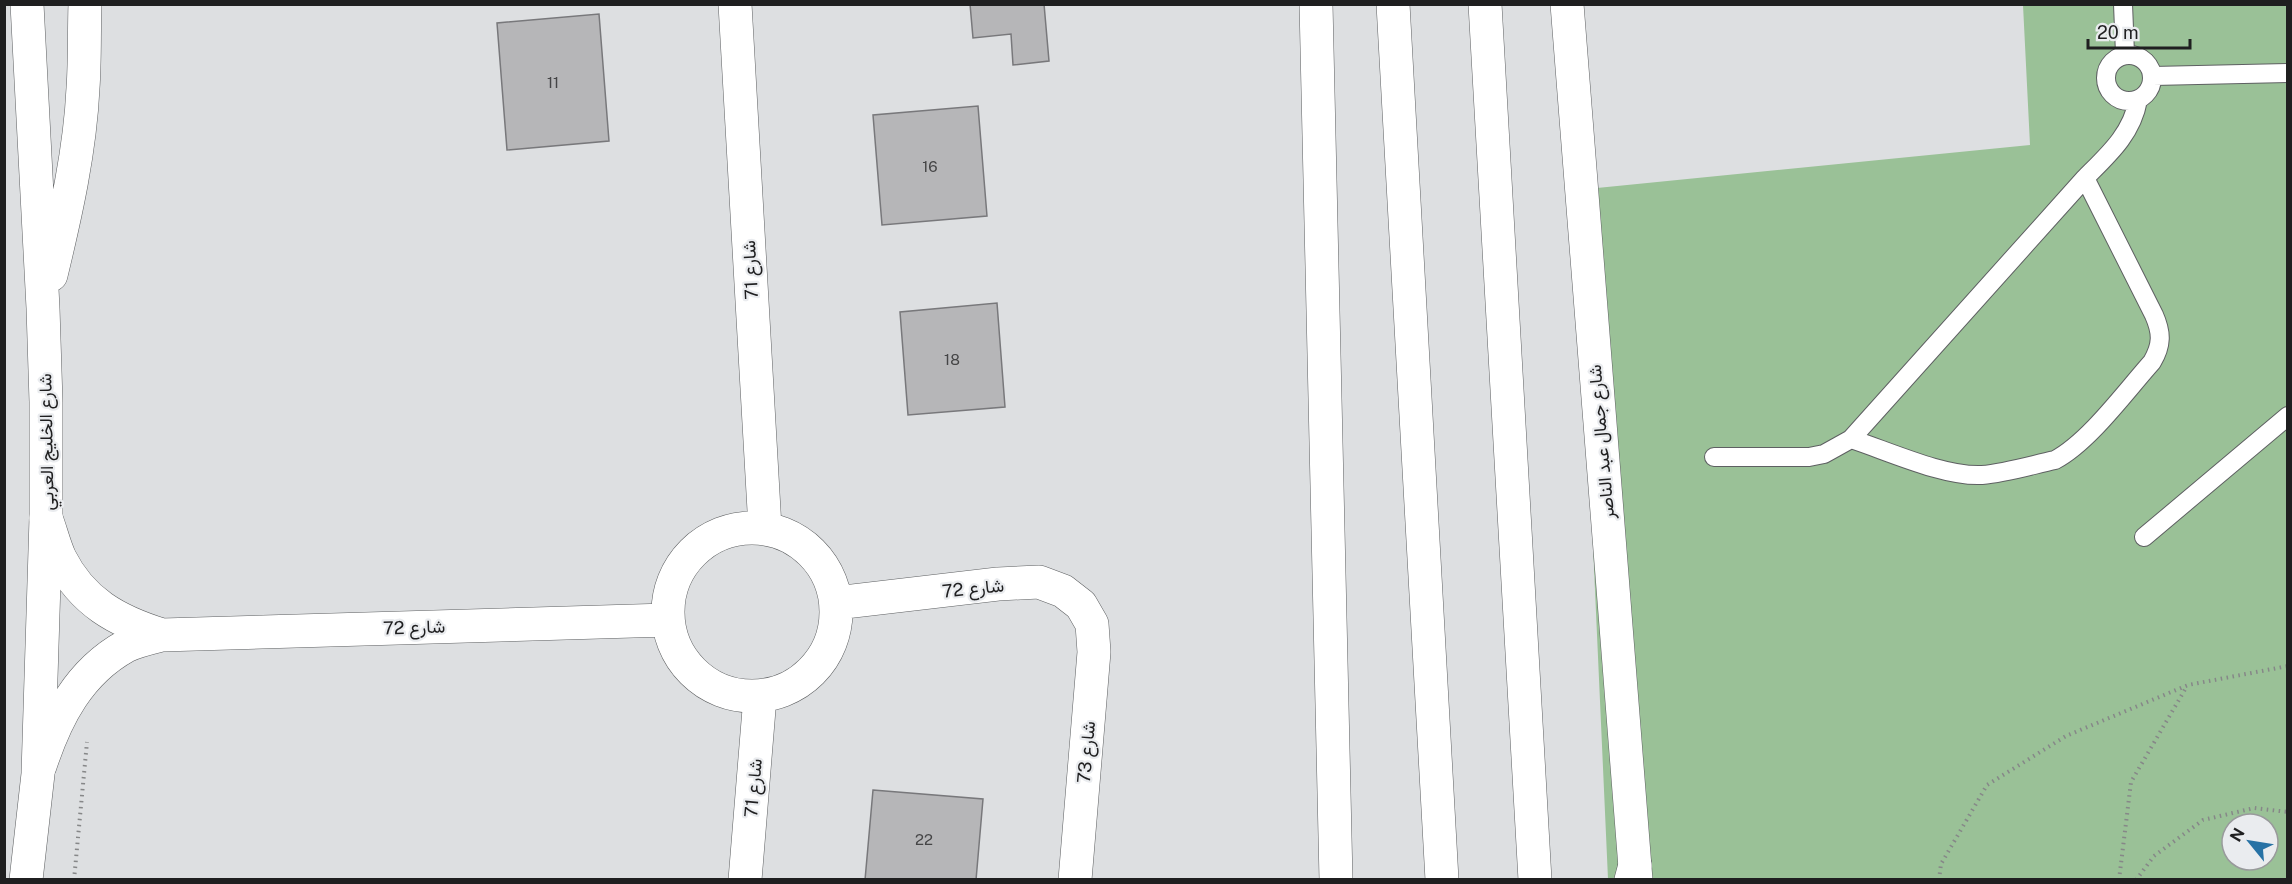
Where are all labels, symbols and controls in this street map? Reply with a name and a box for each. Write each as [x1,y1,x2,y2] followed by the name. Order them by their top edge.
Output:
[2088,12,2190,50] scale bar
[2097,22,2139,43] text: 20 m
[547,74,559,91] house number: 11
[922,158,938,175] house number: 16
[738,240,764,300] street label: شارع 71
[944,351,960,368] house number: 18
[1584,364,1620,521] street label: شارع جمال عبد الناصر
[34,373,63,511] street label: شارع الخليج العربي
[941,574,1005,604] street label: شارع 72
[383,615,446,641] street label: شارع 72
[1073,720,1101,784] street label: شارع 73
[740,758,768,819] street label: شارع 71
[2220,812,2280,872] north arrow
[2226,825,2249,845] text: N
[915,831,933,848] house number: 22

